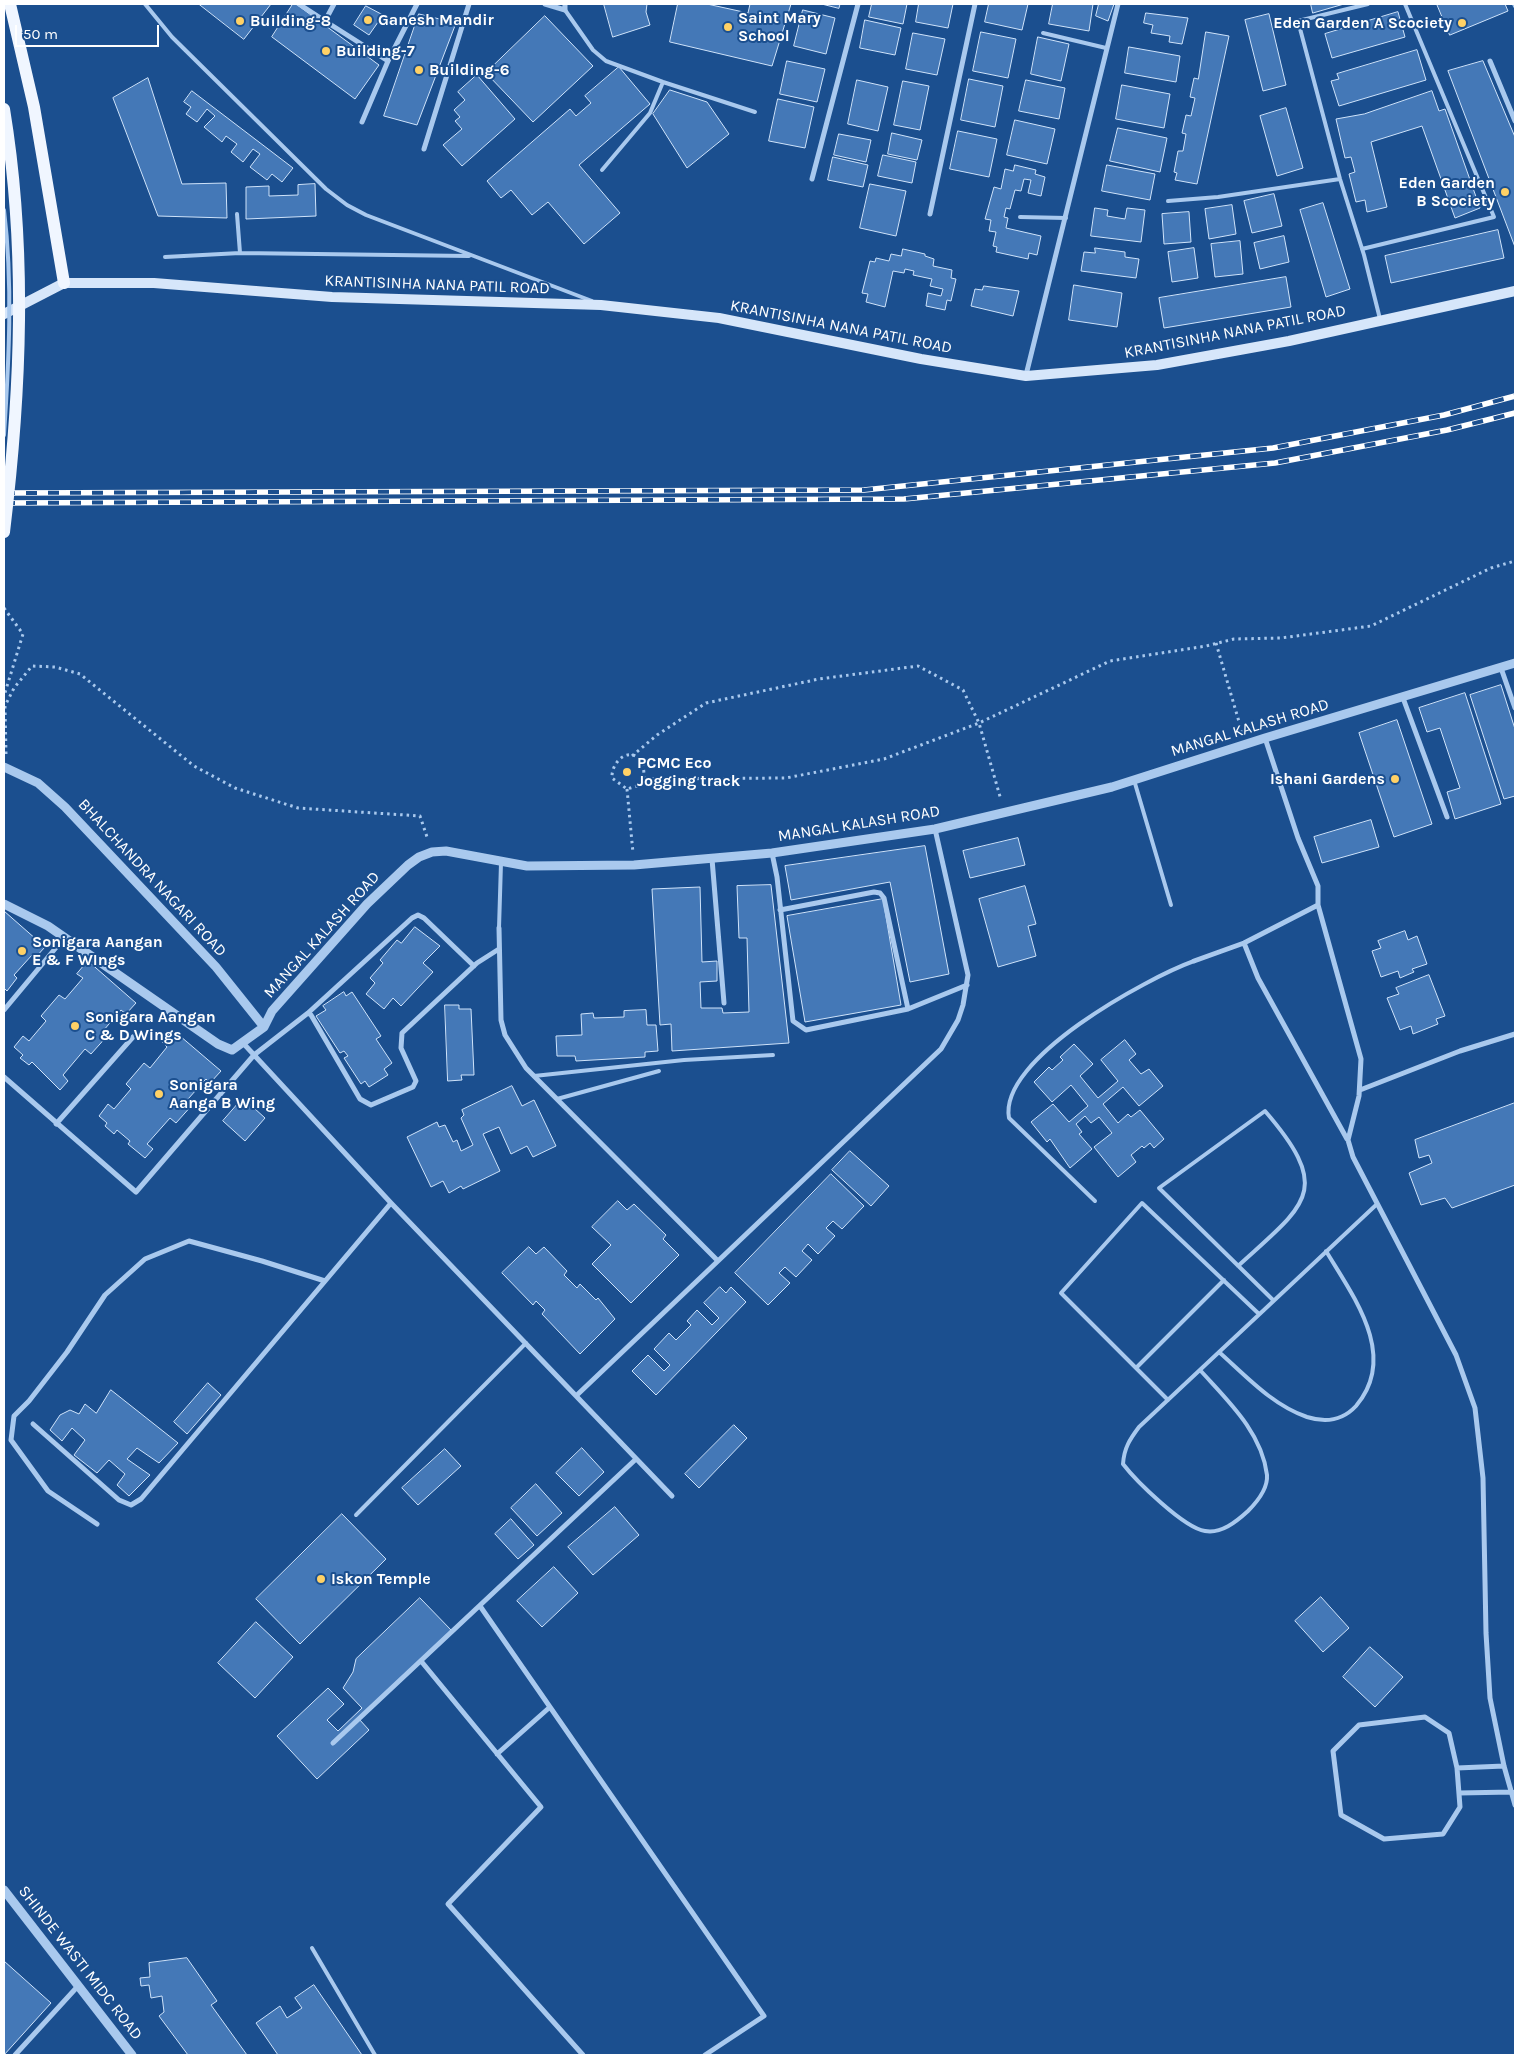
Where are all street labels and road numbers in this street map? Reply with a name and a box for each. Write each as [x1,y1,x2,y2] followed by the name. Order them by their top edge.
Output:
[324,271,550,299] street label: KRANTISINHA NANA PATIL ROAD
[729,296,953,358] street label: KRANTISINHA NANA PATIL ROAD
[1123,301,1347,363] street label: KRANTISINHA NANA PATIL ROAD
[1169,695,1331,761] street label: MANGAL KALASH ROAD
[74,795,230,961] street label: BHALCHANDRA NAGARI ROAD
[776,802,942,846] street label: MANGAL KALASH ROAD
[260,868,384,1002] street label: MANGAL KALASH ROAD
[14,1882,146,2044] street label: SHINDE WASTI MIDC ROAD

